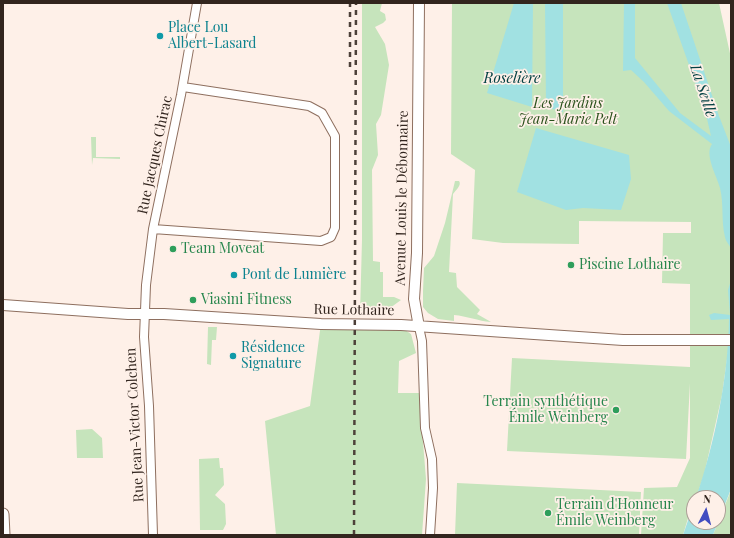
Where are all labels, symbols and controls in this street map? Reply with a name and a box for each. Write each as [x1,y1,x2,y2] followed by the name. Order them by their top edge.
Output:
[168,20,256,52] place label: Place Lou Albert-Lasard
[155,31,165,41] marker: Place Lou Albert-Lasard
[686,62,720,120] water label: La Seille
[483,69,541,87] water label: Roselière
[134,94,176,216] street label: Rue Jacques Chirac
[519,96,617,128] park label: Les Jardins Jean-Marie Pelt
[392,110,412,286] street label: Avenue Louis le Débonnaire
[181,241,264,257] place label: Team Moveat
[168,244,178,254] marker: Team Moveat
[579,257,681,273] place label: Piscine Lothaire
[566,260,576,270] marker: Piscine Lothaire
[242,267,346,283] place label: Pont de Lumière
[229,270,239,280] marker: Pont de Lumière
[201,292,292,308] place label: Viasini Fitness
[188,295,198,305] marker: Viasini Fitness
[313,301,395,319] street label: Rue Lothaire
[241,340,305,372] place label: Résidence Signature
[123,347,147,503] street label: Rue Jean-Victor Colchen
[228,351,238,361] marker: Résidence Signature
[483,394,608,426] place label: Terrain synthétique Émile Weinberg
[611,405,621,415] marker: Terrain synthétique Émile Weinberg
[686,490,726,530] north arrow
[702,491,712,506] text: N
[556,497,674,530] place label: Terrain d'Honneur Émile Weinberg
[543,508,553,518] marker: Terrain d'Honneur Émile Weinberg

